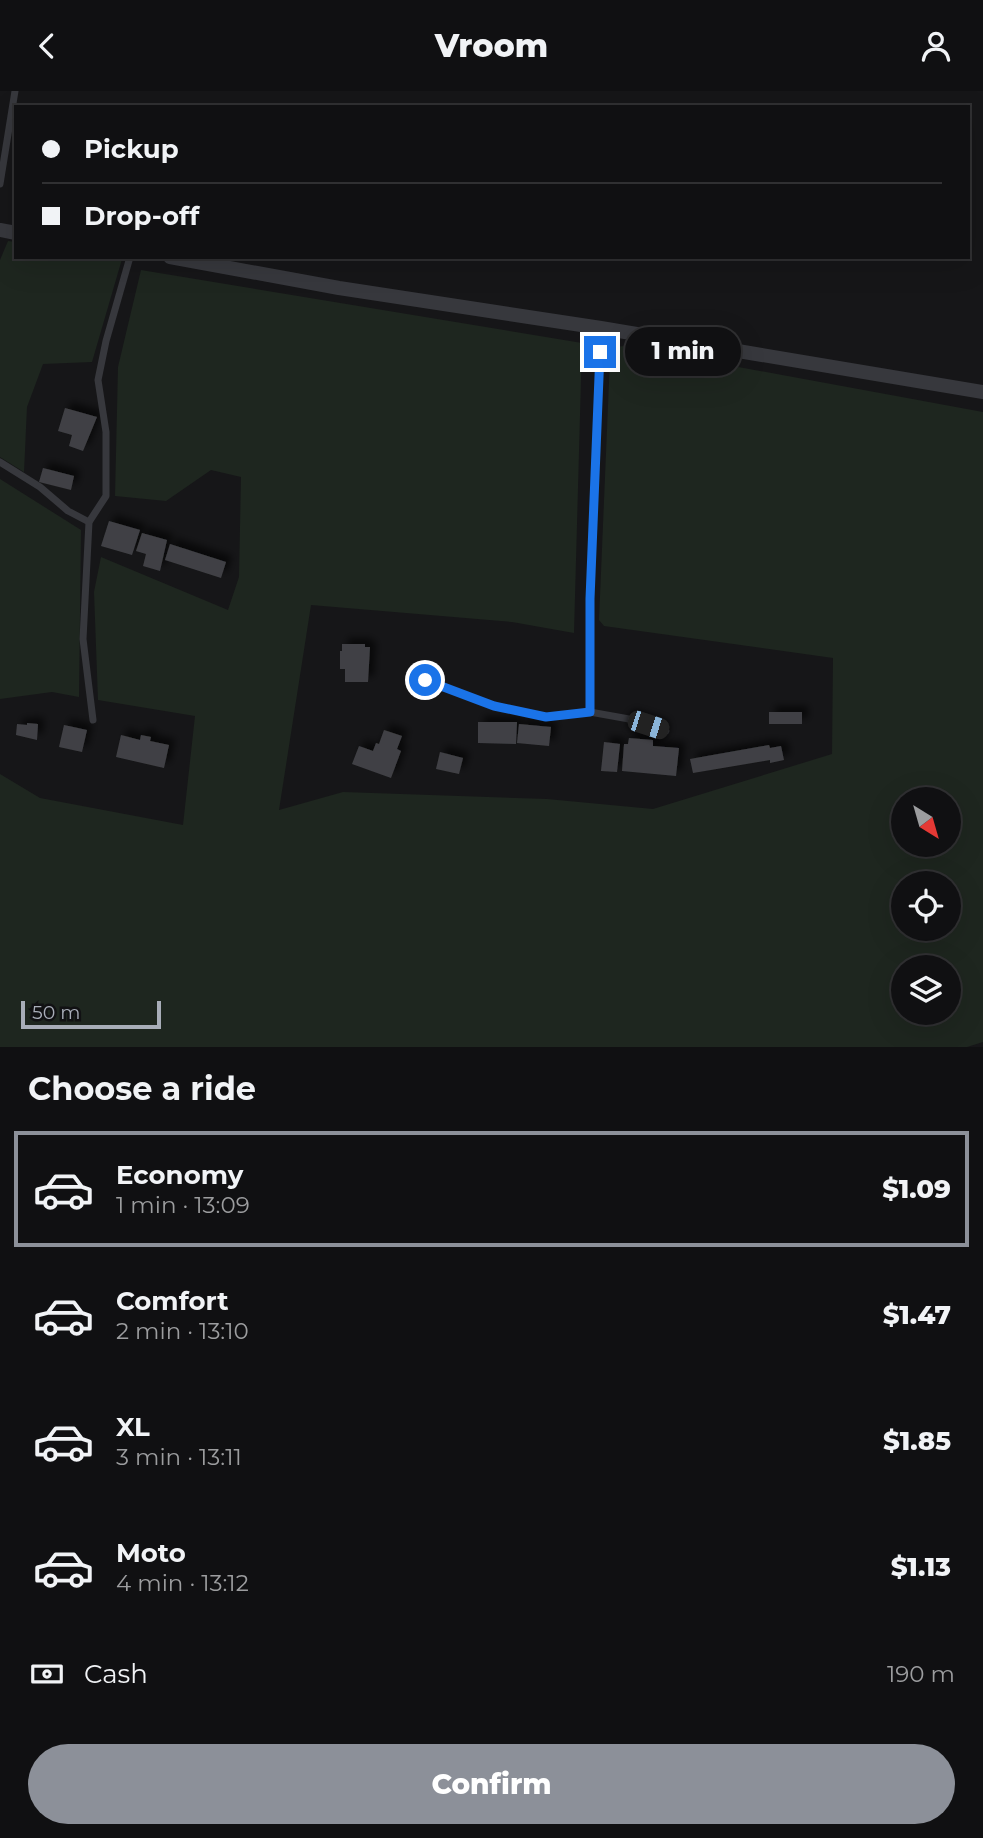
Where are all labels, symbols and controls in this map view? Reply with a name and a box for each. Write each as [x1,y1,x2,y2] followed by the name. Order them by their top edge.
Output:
[435,26,548,65] text: Vroom
[28,27,66,65] icon: back
[917,27,955,65] icon: person
[84,133,179,165] text: Pickup
[84,200,199,232] text: Drop-off
[624,327,740,377] callout: 1 min
[584,336,616,368] route end
[651,337,715,365] text: 1 min
[409,664,441,696] route start
[625,709,672,741] car
[891,787,961,857] north arrow
[891,787,961,1025] map controls
[891,871,961,941] button: locate
[891,955,961,1025] button: layers
[21,998,161,1030] scale bar
[32,1001,80,1024] text: 50 m
[28,1069,256,1108] text: Choose a ride
[32,1158,95,1221] icon: car
[116,1159,243,1191] text: Economy
[882,1173,951,1205] text: $1.09
[116,1191,250,1219] text: 1 min · 13:09
[32,1284,95,1347] icon: car
[116,1285,228,1317] text: Comfort
[883,1299,951,1331] text: $1.47
[116,1317,249,1345] text: 2 min · 13:10
[32,1410,95,1473] icon: car
[116,1411,150,1443] text: XL
[883,1425,951,1457] text: $1.85
[116,1443,242,1471] text: 3 min · 13:11
[32,1536,95,1599] icon: car
[116,1537,186,1569] text: Moto
[891,1551,951,1583] text: $1.13
[116,1569,249,1597] text: 4 min · 13:12
[28,1655,66,1693] icon: cash
[84,1658,148,1690] text: Cash
[887,1660,955,1688] text: 190 m
[28,1744,955,1824] button: Confirm

